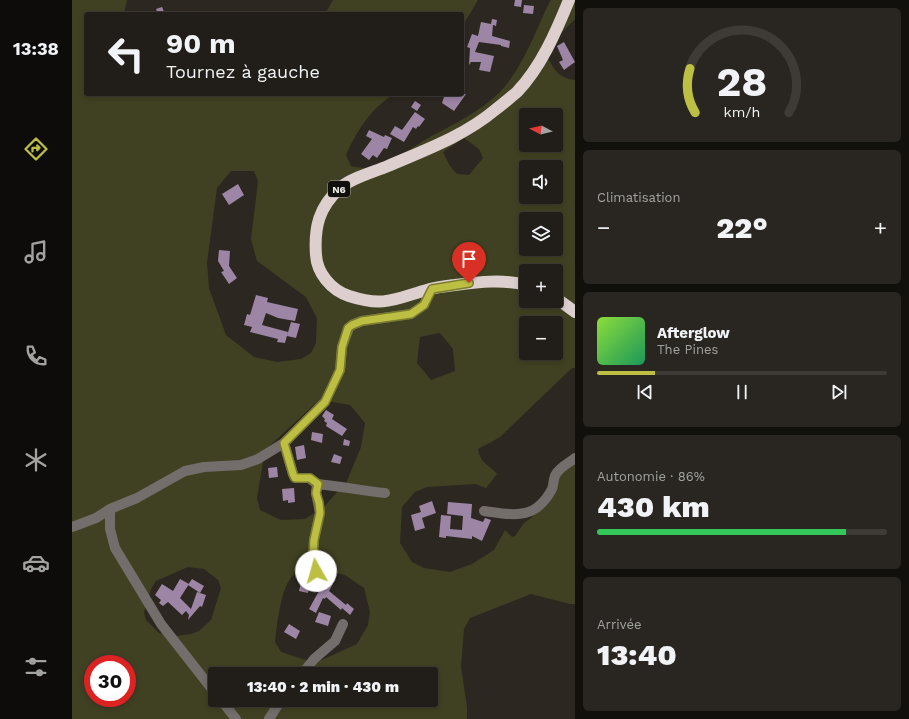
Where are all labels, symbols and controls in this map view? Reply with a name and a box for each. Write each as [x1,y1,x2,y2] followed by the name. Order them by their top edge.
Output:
[166,27,236,60] text: 90 m
[100,28,152,80] icon: left
[13,38,59,59] text: 13:38
[717,57,767,106] text: 28
[166,61,320,82] text: Tournez à gauche
[724,104,760,120] text: km/h
[519,108,563,152] north arrow
[519,108,563,360] map controls
[22,135,50,163] icon: directions
[519,160,563,204] button: sound
[328,181,350,197] road number: N6
[597,190,680,205] text: Climatisation
[716,210,768,245] text: 22°
[519,212,563,256] button: layers
[597,215,610,240] text: −
[874,215,887,240] text: +
[22,238,50,266] icon: music
[452,242,486,283] pin
[458,248,480,270] icon: arrive
[519,264,563,308] button: +
[519,316,563,360] button: −
[657,324,730,342] text: Afterglow
[22,342,50,370] icon: phone
[657,342,718,357] text: The Pines
[634,381,656,403] icon: previous
[731,381,753,403] icon: pause
[828,381,850,403] icon: next
[22,446,50,474] icon: climate
[597,469,705,484] text: Autonomie · 86%
[597,489,710,524] text: 430 km
[22,549,50,577] icon: car
[295,550,337,592] position arrow
[597,617,641,632] text: Arrivée
[597,637,677,672] text: 13:40
[22,653,50,681] icon: filters
[84,655,136,707] speed limit sign: 30
[247,678,399,696] text: 13:40 · 2 min · 430 m

